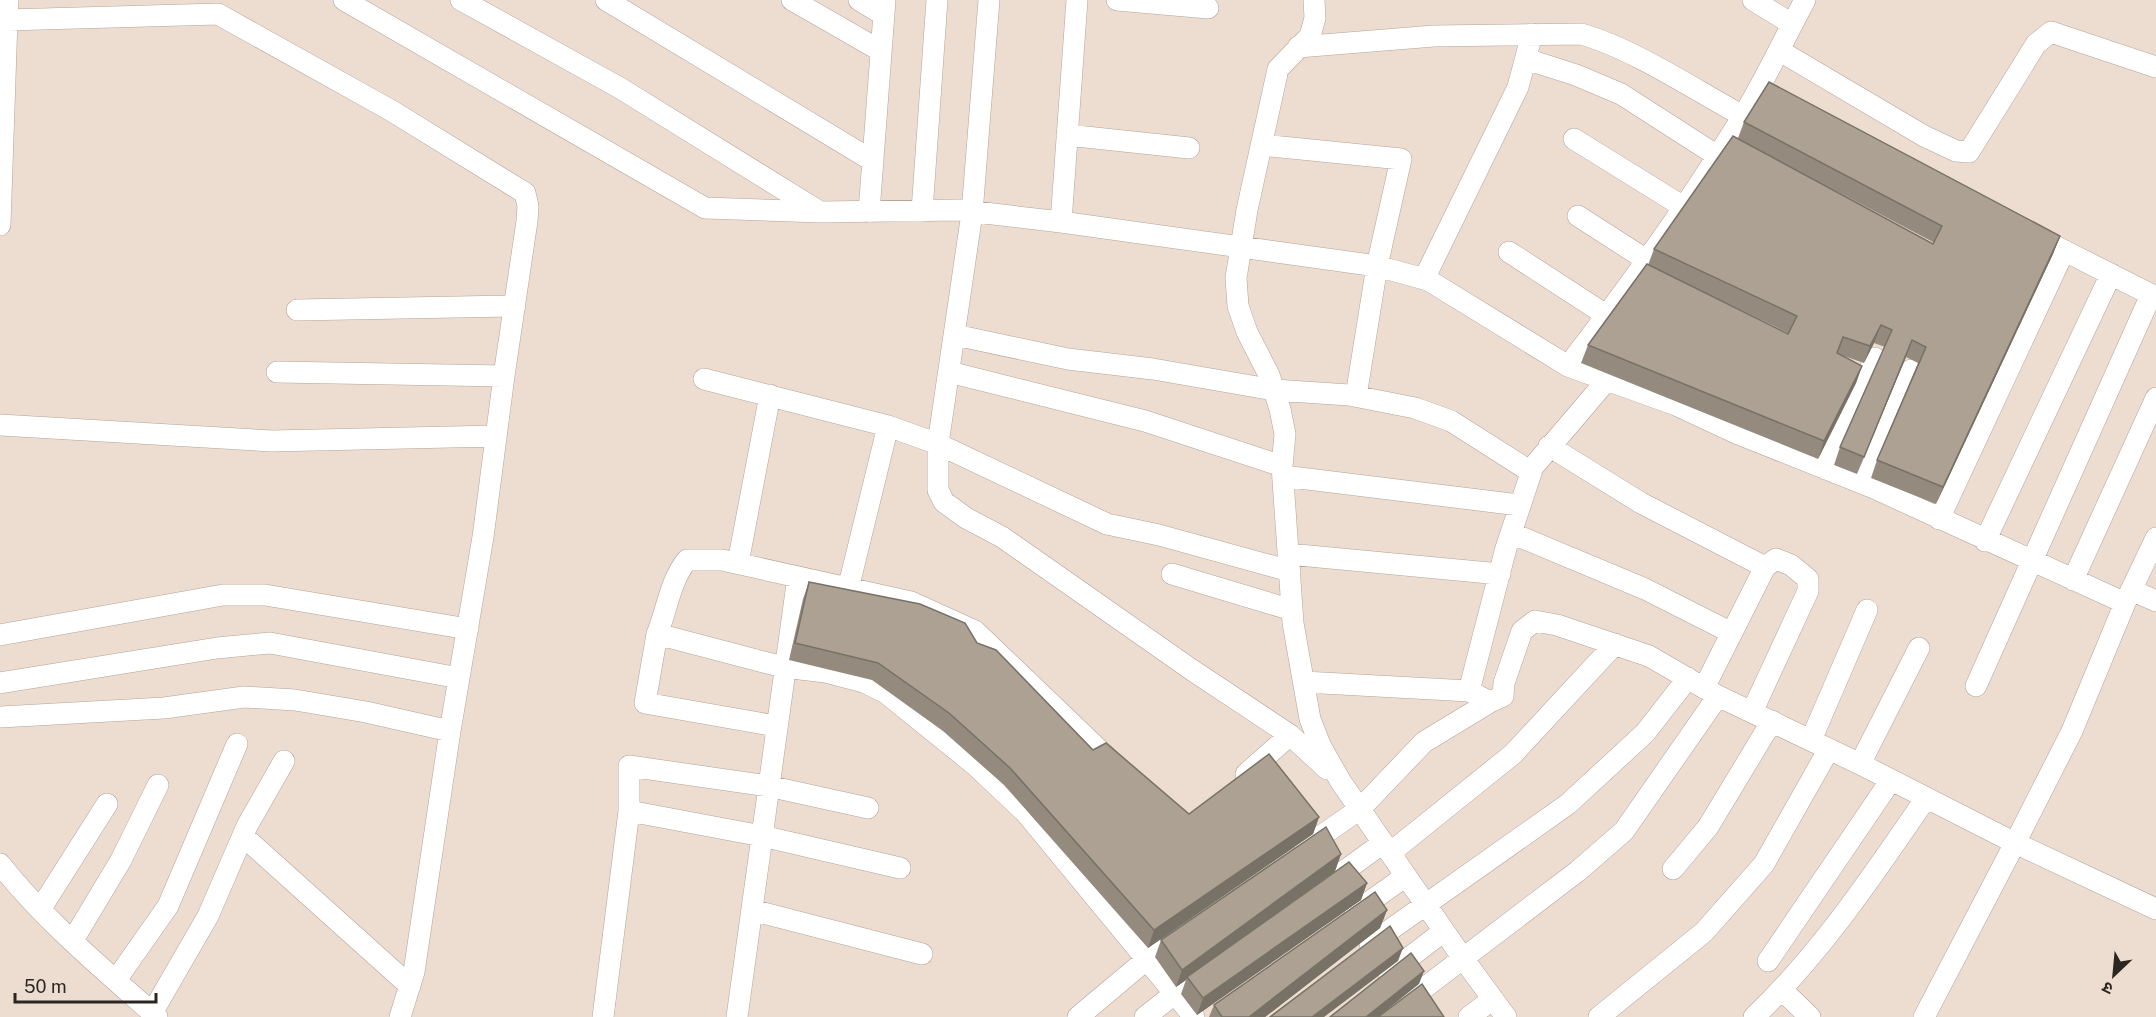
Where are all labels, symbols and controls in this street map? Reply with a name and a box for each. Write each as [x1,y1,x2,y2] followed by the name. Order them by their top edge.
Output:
[2084,945,2144,1005] north arrow
[15,966,156,1004] scale bar
[24,976,67,997] text: 50 m
[2099,977,2116,999] text: उ

